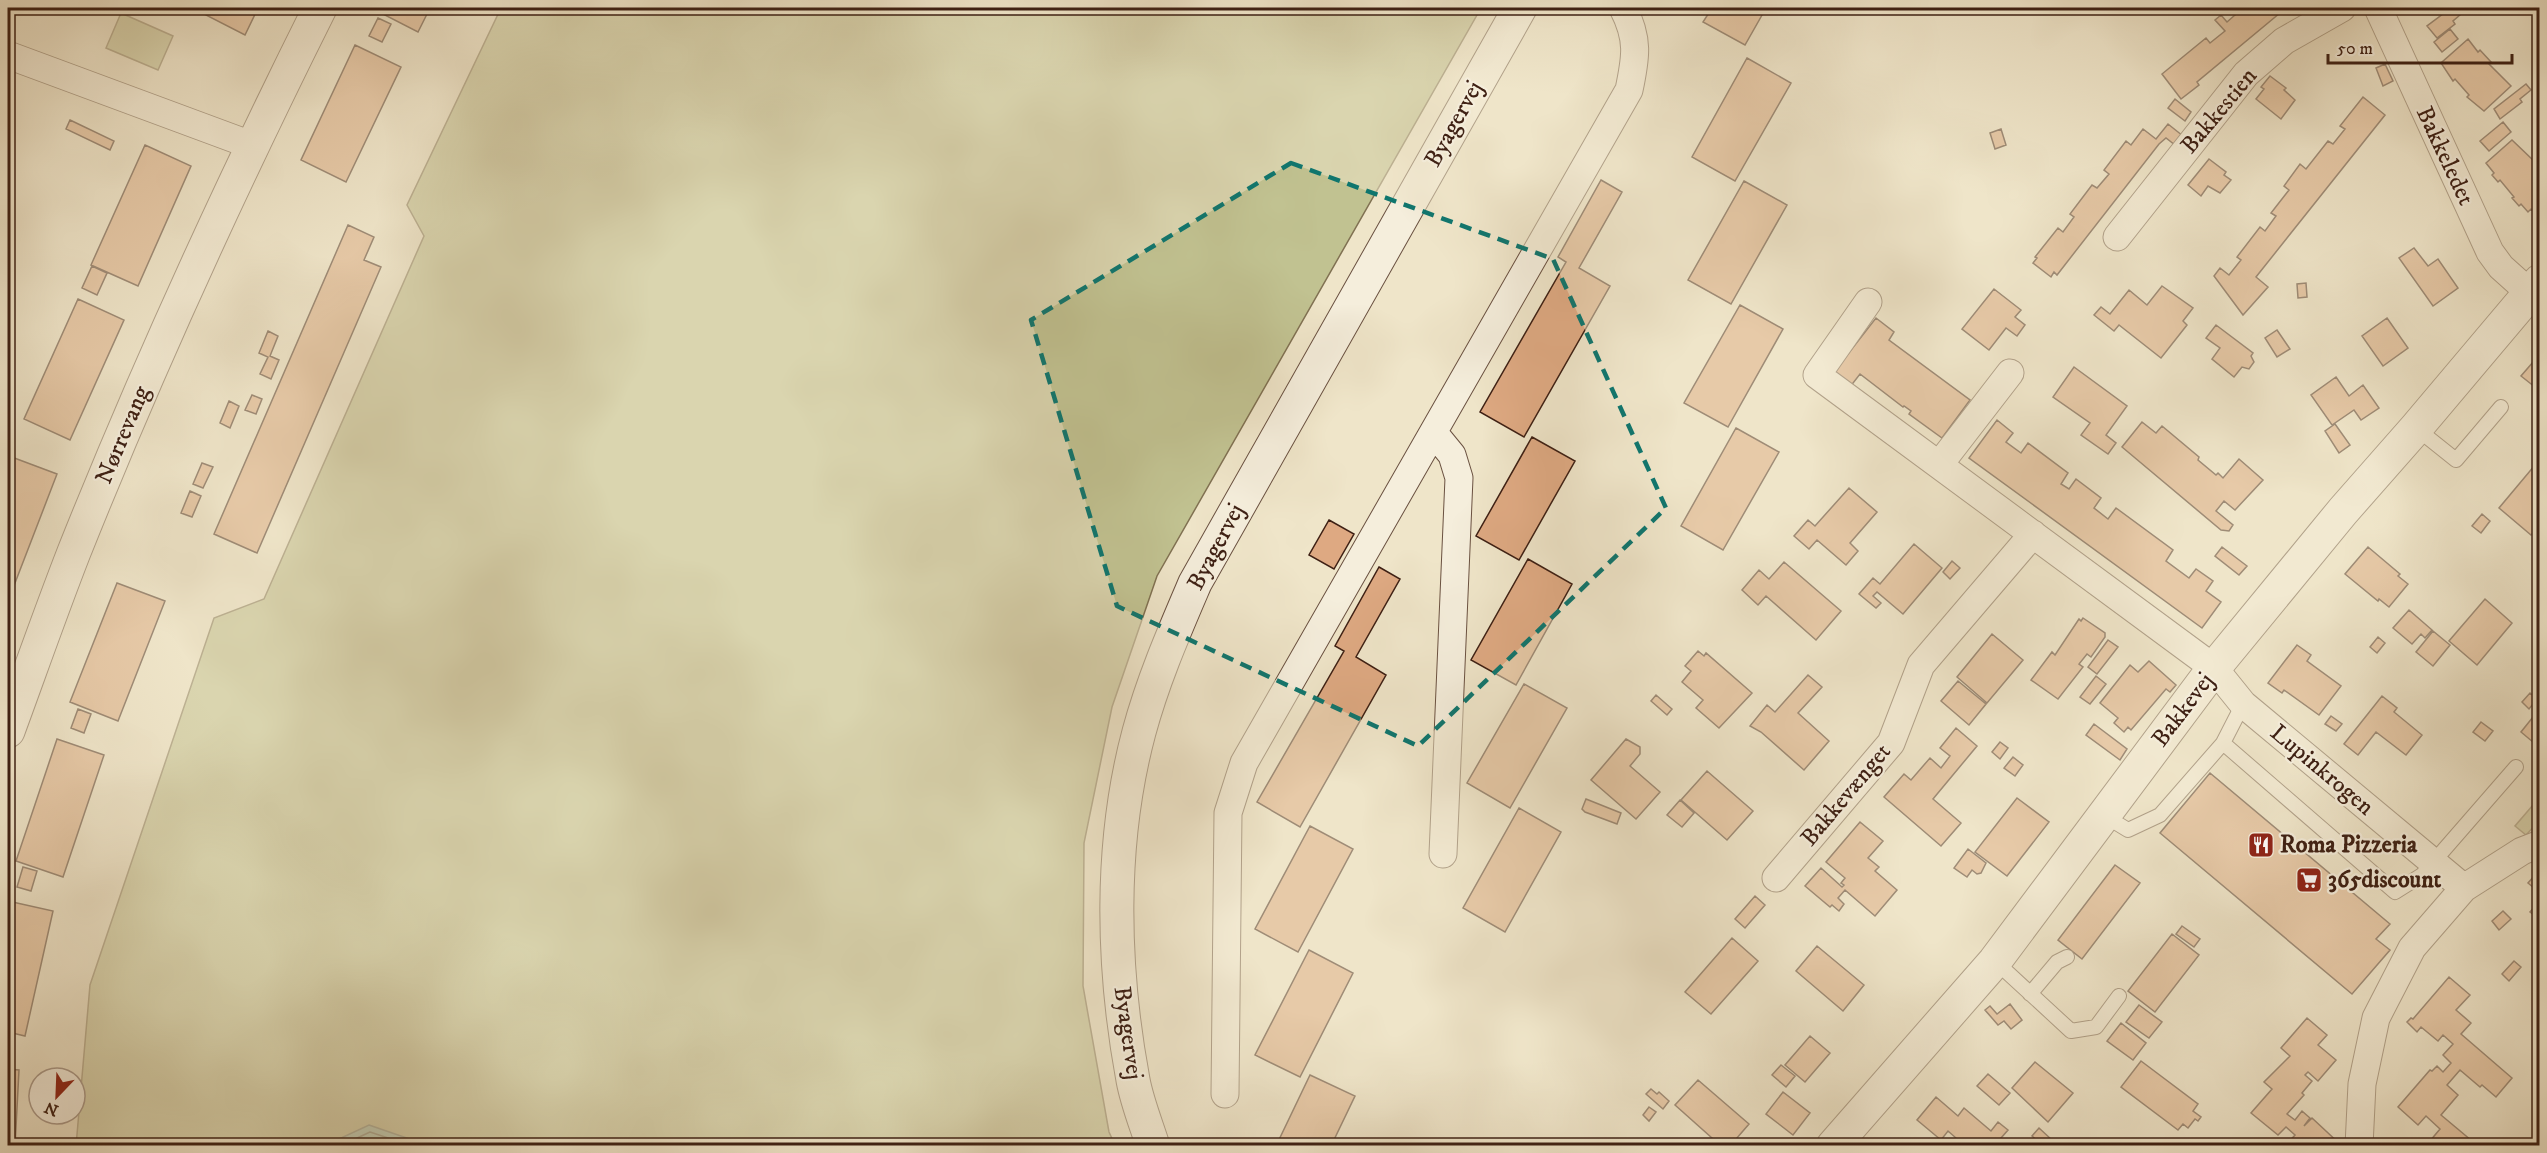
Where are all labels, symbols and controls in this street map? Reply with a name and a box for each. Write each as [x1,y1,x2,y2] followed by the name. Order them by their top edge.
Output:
[2328,27,2512,65] scale bar
[2337,38,2373,60] text: 50 m
[2174,61,2264,160] street label: Bakkestien
[1418,76,1490,172] street label: Byagervej
[2409,102,2481,210] street label: Bakkeledet
[89,381,157,489] street label: Nørrevang
[1181,499,1251,595] street label: Byagervej
[2145,667,2221,753] street label: Bakkevej
[2264,718,2380,822] street label: Lupinkrogen
[1794,737,1898,853] street label: Bakkevænget
[2246,830,2276,860] restaurant icon: Roma Pizzeria
[2280,830,2418,860] place label: Roma Pizzeria
[2294,865,2324,895] supermarket icon: 365discount
[2328,865,2442,895] place label: 365discount
[1107,984,1149,1082] street label: Byagervej
[27,1066,87,1126] north arrow
[42,1097,61,1121] text: N

